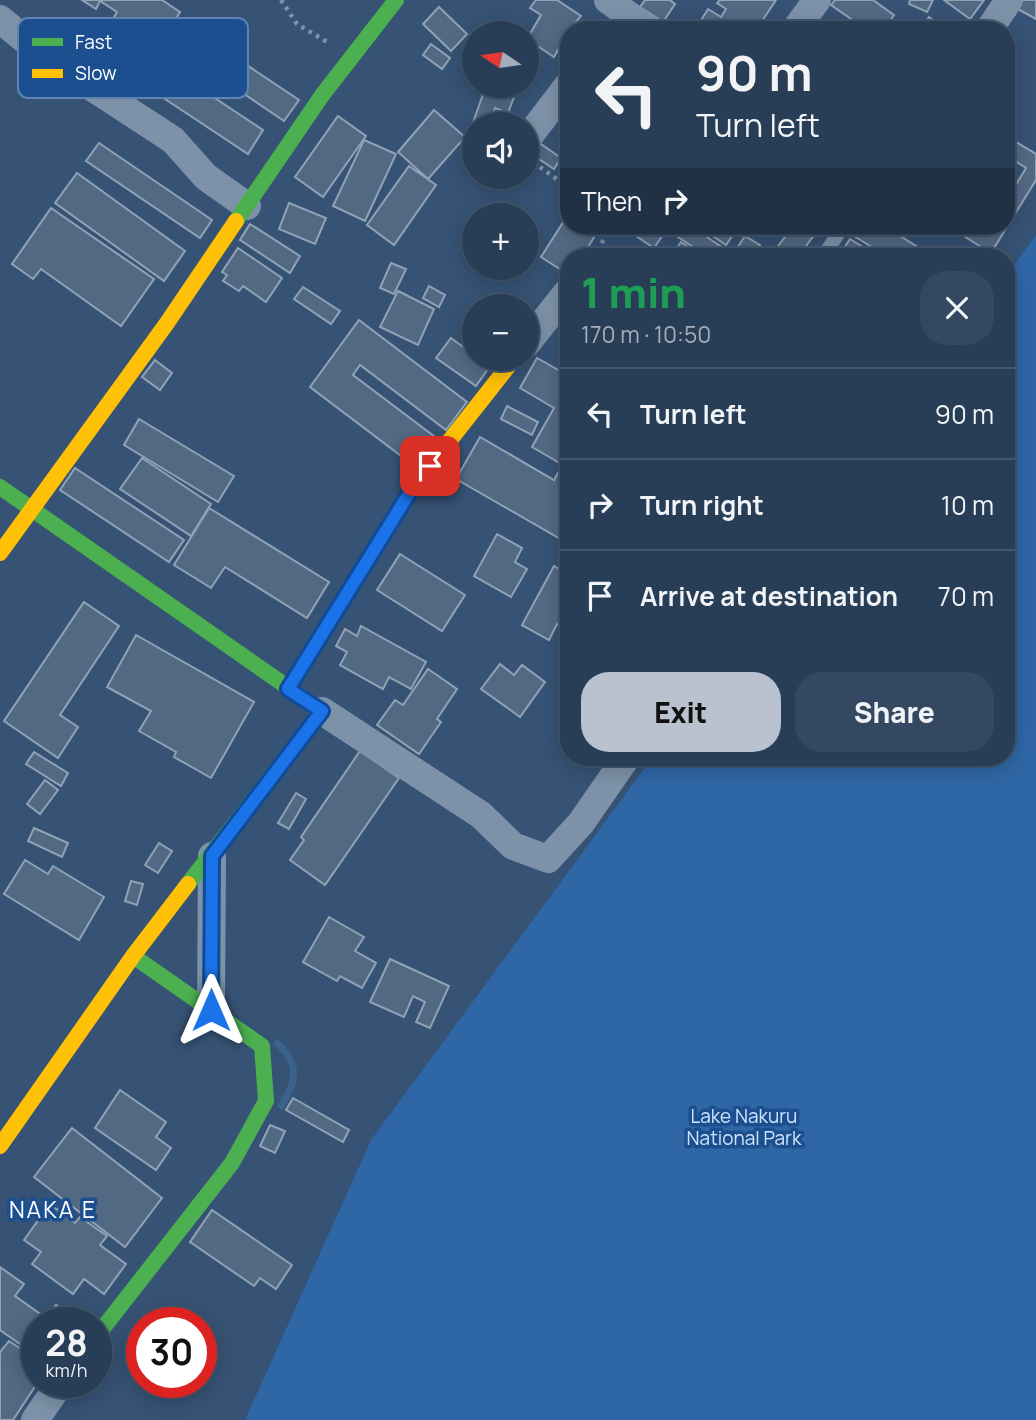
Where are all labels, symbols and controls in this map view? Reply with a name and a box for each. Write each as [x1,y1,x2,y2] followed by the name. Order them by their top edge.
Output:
[18,18,248,98] legend
[462,21,539,98] north arrow
[462,21,539,371] map controls
[75,29,112,55] text: Fast
[696,39,813,106] text: 90 m
[581,49,672,140] icon: left
[75,60,117,86] text: Slow
[696,103,820,147] text: Turn left
[462,112,539,189] button: sound
[656,182,694,220] icon: right
[581,183,642,219] text: Then
[462,203,539,280] button: +
[581,263,686,321] text: 1 min
[920,271,994,345] button: close
[462,294,539,371] button: −
[581,318,711,350] text: 170 m · 10:50
[581,395,619,433] icon: left
[640,396,747,432] text: Turn left
[935,396,994,432] text: 90 m
[400,436,460,496] pin
[411,447,449,485] icon: arrive
[581,486,619,524] icon: right
[640,487,764,523] text: Turn right
[941,487,994,523] text: 10 m
[581,577,619,615] icon: arrive
[640,578,898,614] text: Arrive at destination
[938,578,994,614] text: 70 m
[581,672,781,752] button: Exit
[795,672,994,752] button: Share
[174,973,248,1047] position arrow
[687,1103,802,1151] park label: Lake Nakuru National Park
[9,1193,97,1225] district label: NAKA E
[126,1307,217,1398] speed limit sign: 30
[45,1319,88,1367] text: 28
[46,1358,87,1382] text: km/h

